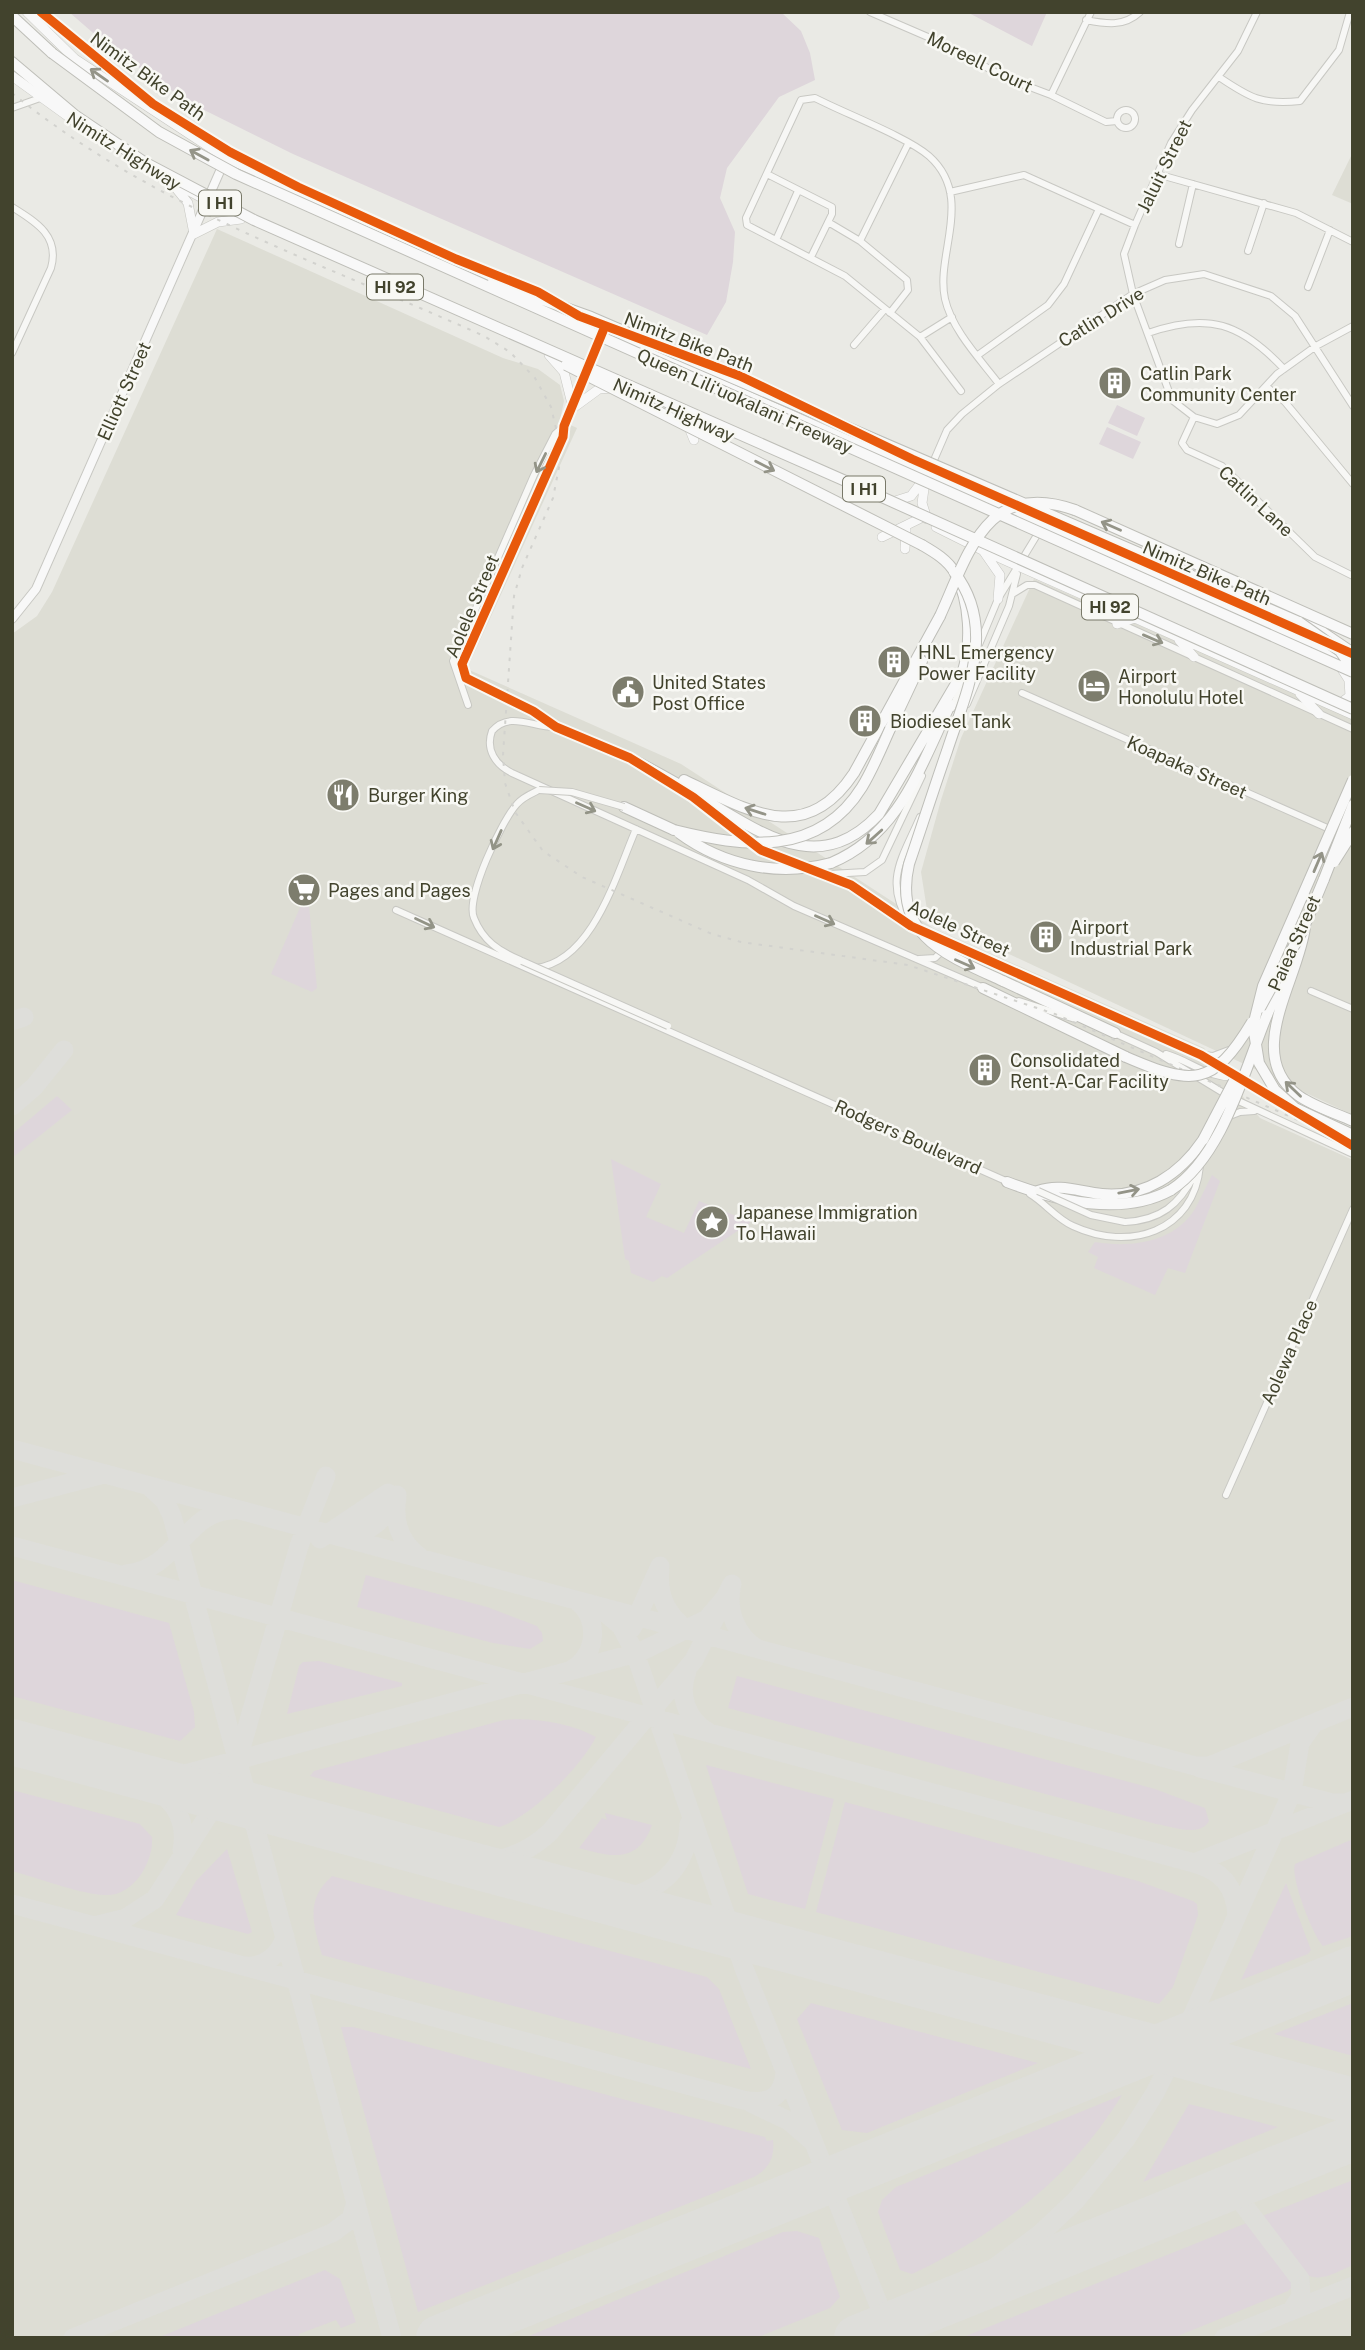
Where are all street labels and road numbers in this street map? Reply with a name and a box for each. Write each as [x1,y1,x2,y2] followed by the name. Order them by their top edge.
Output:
[86,27,210,125] street label: Nimitz Bike Path
[924,27,1036,97] street label: Moreell Court
[63,107,185,195] street label: Nimitz Highway
[1132,116,1196,216] street label: Jaluit Street
[199,190,241,216] road number: I H1
[367,274,423,300] road number: HI 92
[1054,282,1148,352] street label: Catlin Drive
[621,308,757,376] street label: Nimitz Bike Path
[93,338,155,444] street label: Elliott Street
[634,344,856,458] street label: Queen Liliʻuokalani Freeway
[610,374,738,446] street label: Nimitz Highway
[1214,461,1298,541] street label: Catlin Lane
[843,476,885,502] road number: I H1
[1140,537,1274,609] street label: Nimitz Bike Path
[441,551,503,661] street label: Aolele Street
[1082,594,1138,620] road number: HI 92
[1124,731,1250,803] street label: Koapaka Street
[1264,892,1324,994] street label: Paiea Street
[905,895,1013,961] street label: Aolele Street
[831,1095,985,1179] street label: Rodgers Boulevard
[1256,1296,1322,1408] street label: Aolewa Place

